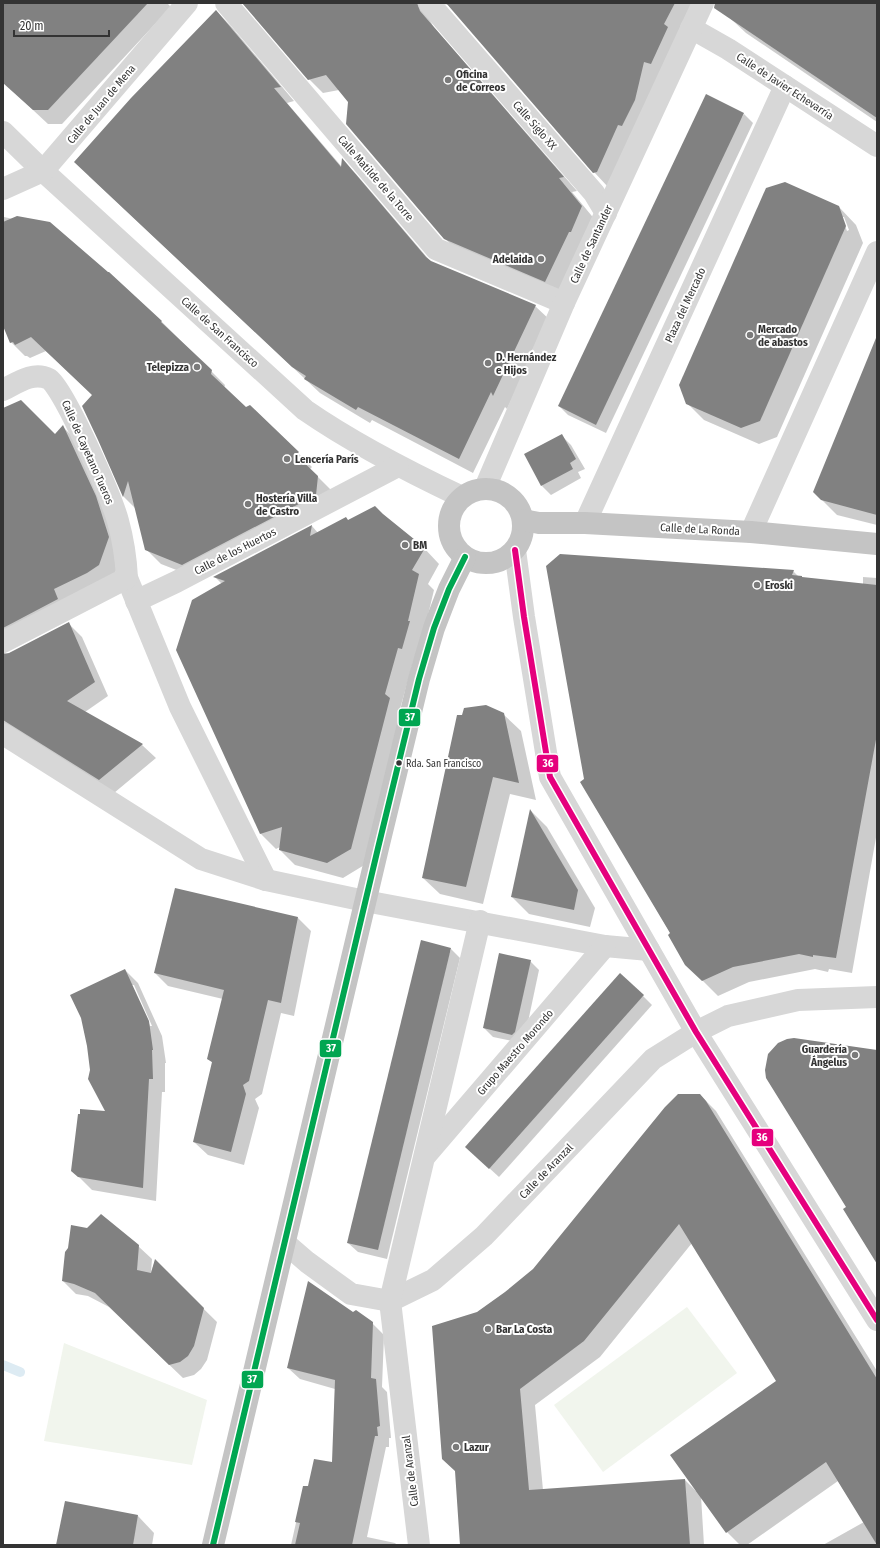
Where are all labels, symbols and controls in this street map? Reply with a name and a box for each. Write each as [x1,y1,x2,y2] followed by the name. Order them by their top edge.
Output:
[14,12,109,38] scale bar
[20,19,44,33] text: 20 m
[734,50,836,123] street label: Calle de Javier Echevarría
[64,62,138,147] street label: Calle de Juan de Mena
[456,68,505,94] place label: Oficina de Correos
[443,75,453,85] marker: Oficina de Correos
[510,98,560,153] street label: Calle Siglo XX
[335,133,416,224] street label: Calle Matilde de la Torre
[568,203,615,285] street label: Calle de Santander
[492,253,534,266] place label: Adelaida
[536,254,546,264] marker: Adelaida
[662,265,709,345] street label: Plaza del Mercado
[178,294,261,371] street label: Calle de San Francisco
[758,323,808,349] place label: Mercado de abastos
[745,330,755,340] marker: Mercado de abastos
[496,351,557,377] place label: D. Hernández e Hijos
[483,358,493,368] marker: D. Hernández e Hijos
[147,361,190,374] place label: Telepizza
[192,362,202,372] marker: Telepizza
[59,398,116,506] street label: Calle de Cayetano Tueros
[295,453,359,466] place label: Lencería París
[282,454,292,464] marker: Lencería París
[256,492,318,518] place label: Hostería Villa de Castro
[243,499,253,509] marker: Hostería Villa de Castro
[660,521,740,538] street label: Calle de La Ronda
[192,525,279,578] street label: Calle de los Huertos
[413,539,427,552] place label: BM
[400,540,410,550] marker: BM
[765,579,793,592] place label: Eroski
[752,580,762,590] marker: Eroski
[398,708,421,727] line badge: 37
[404,711,415,724] text: 37
[536,754,559,773] line badge: 36
[542,757,554,770] text: 36
[394,758,404,768] marker: Rda. San Francisco
[406,758,481,770] place label: Rda. San Francisco
[475,1007,556,1098] street label: Grupo Maestro Morondo
[319,1039,342,1058] line badge: 37
[325,1042,336,1055] text: 37
[802,1043,848,1069] place label: Guardería Ángelus
[850,1050,860,1060] marker: Guardería Ángelus
[751,1128,774,1147] line badge: 36
[756,1131,768,1144] text: 36
[517,1141,576,1202] street label: Calle de Aranzal
[496,1323,553,1336] place label: Bar La Costa
[483,1324,493,1334] marker: Bar La Costa
[241,1370,264,1389] line badge: 37
[246,1373,257,1386] text: 37
[400,1435,421,1507] street label: Calle de Aranzal
[464,1441,490,1454] place label: Lazur
[451,1442,461,1452] marker: Lazur

